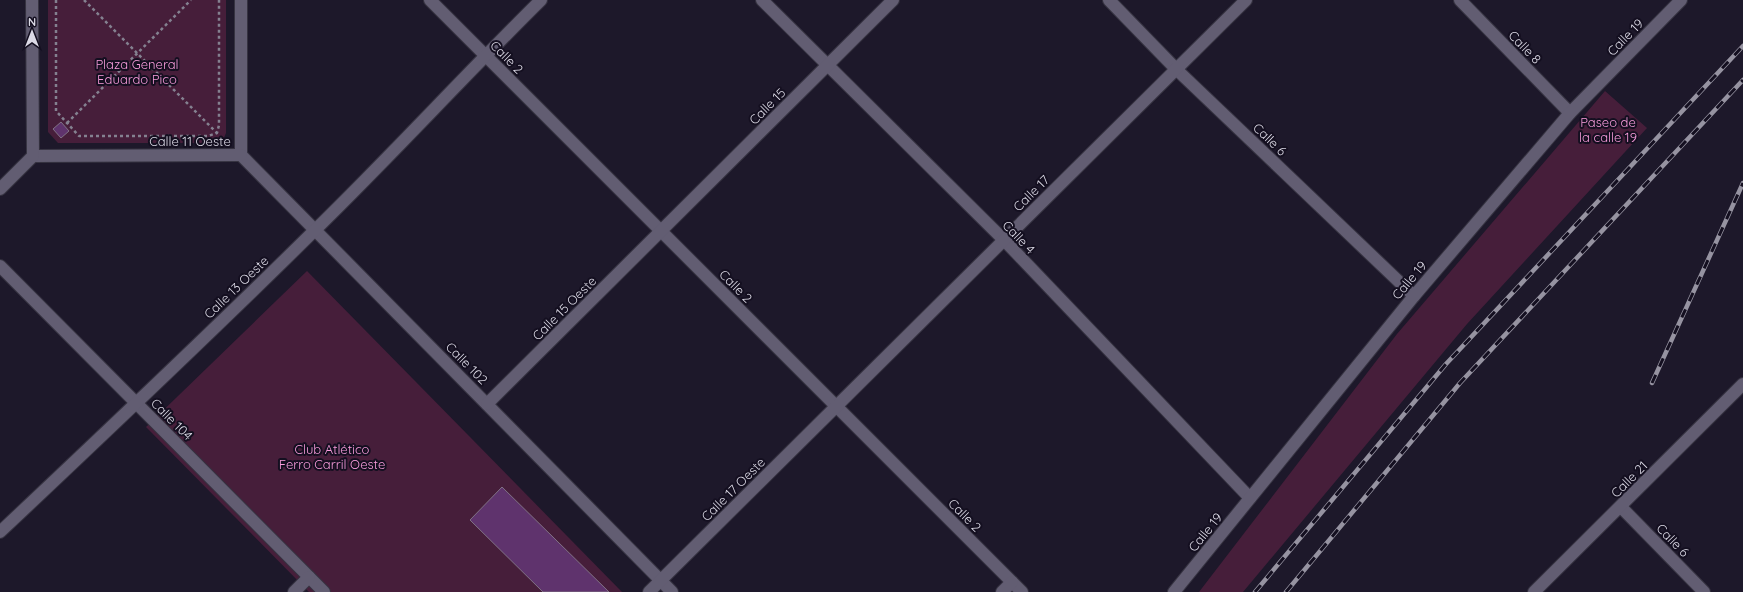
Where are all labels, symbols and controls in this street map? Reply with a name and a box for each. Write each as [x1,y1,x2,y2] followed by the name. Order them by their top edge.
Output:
[12,12,52,52] north arrow
[28,15,36,29] text: N
[1604,15,1646,59] street label: Calle 19
[1505,27,1545,67] street label: Calle 8
[487,37,527,77] street label: Calle 2
[95,56,179,87] park label: Plaza General Eduardo Pico
[745,84,789,128] street label: Calle 15
[1579,114,1637,145] park label: Paseo de la calle 19
[1250,119,1290,159] street label: Calle 6
[149,133,231,149] street label: Calle 11 Oeste
[1010,171,1053,214] street label: Calle 17
[999,217,1039,257] street label: Calle 4
[200,252,272,322] street label: Calle 13 Oeste
[1388,258,1430,302] street label: Calle 19
[716,266,756,306] street label: Calle 2
[529,273,599,343] street label: Calle 15 Oeste
[443,339,491,387] street label: Calle 102
[148,395,196,443] street label: Calle 104
[279,441,385,472] park label: Club Atlético Ferro Carril Oeste
[698,454,768,524] street label: Calle 17 Oeste
[1607,457,1651,501] street label: Calle 21
[945,495,985,535] street label: Calle 2
[1185,509,1225,555] street label: Calle 19
[1653,520,1693,560] street label: Calle 6

